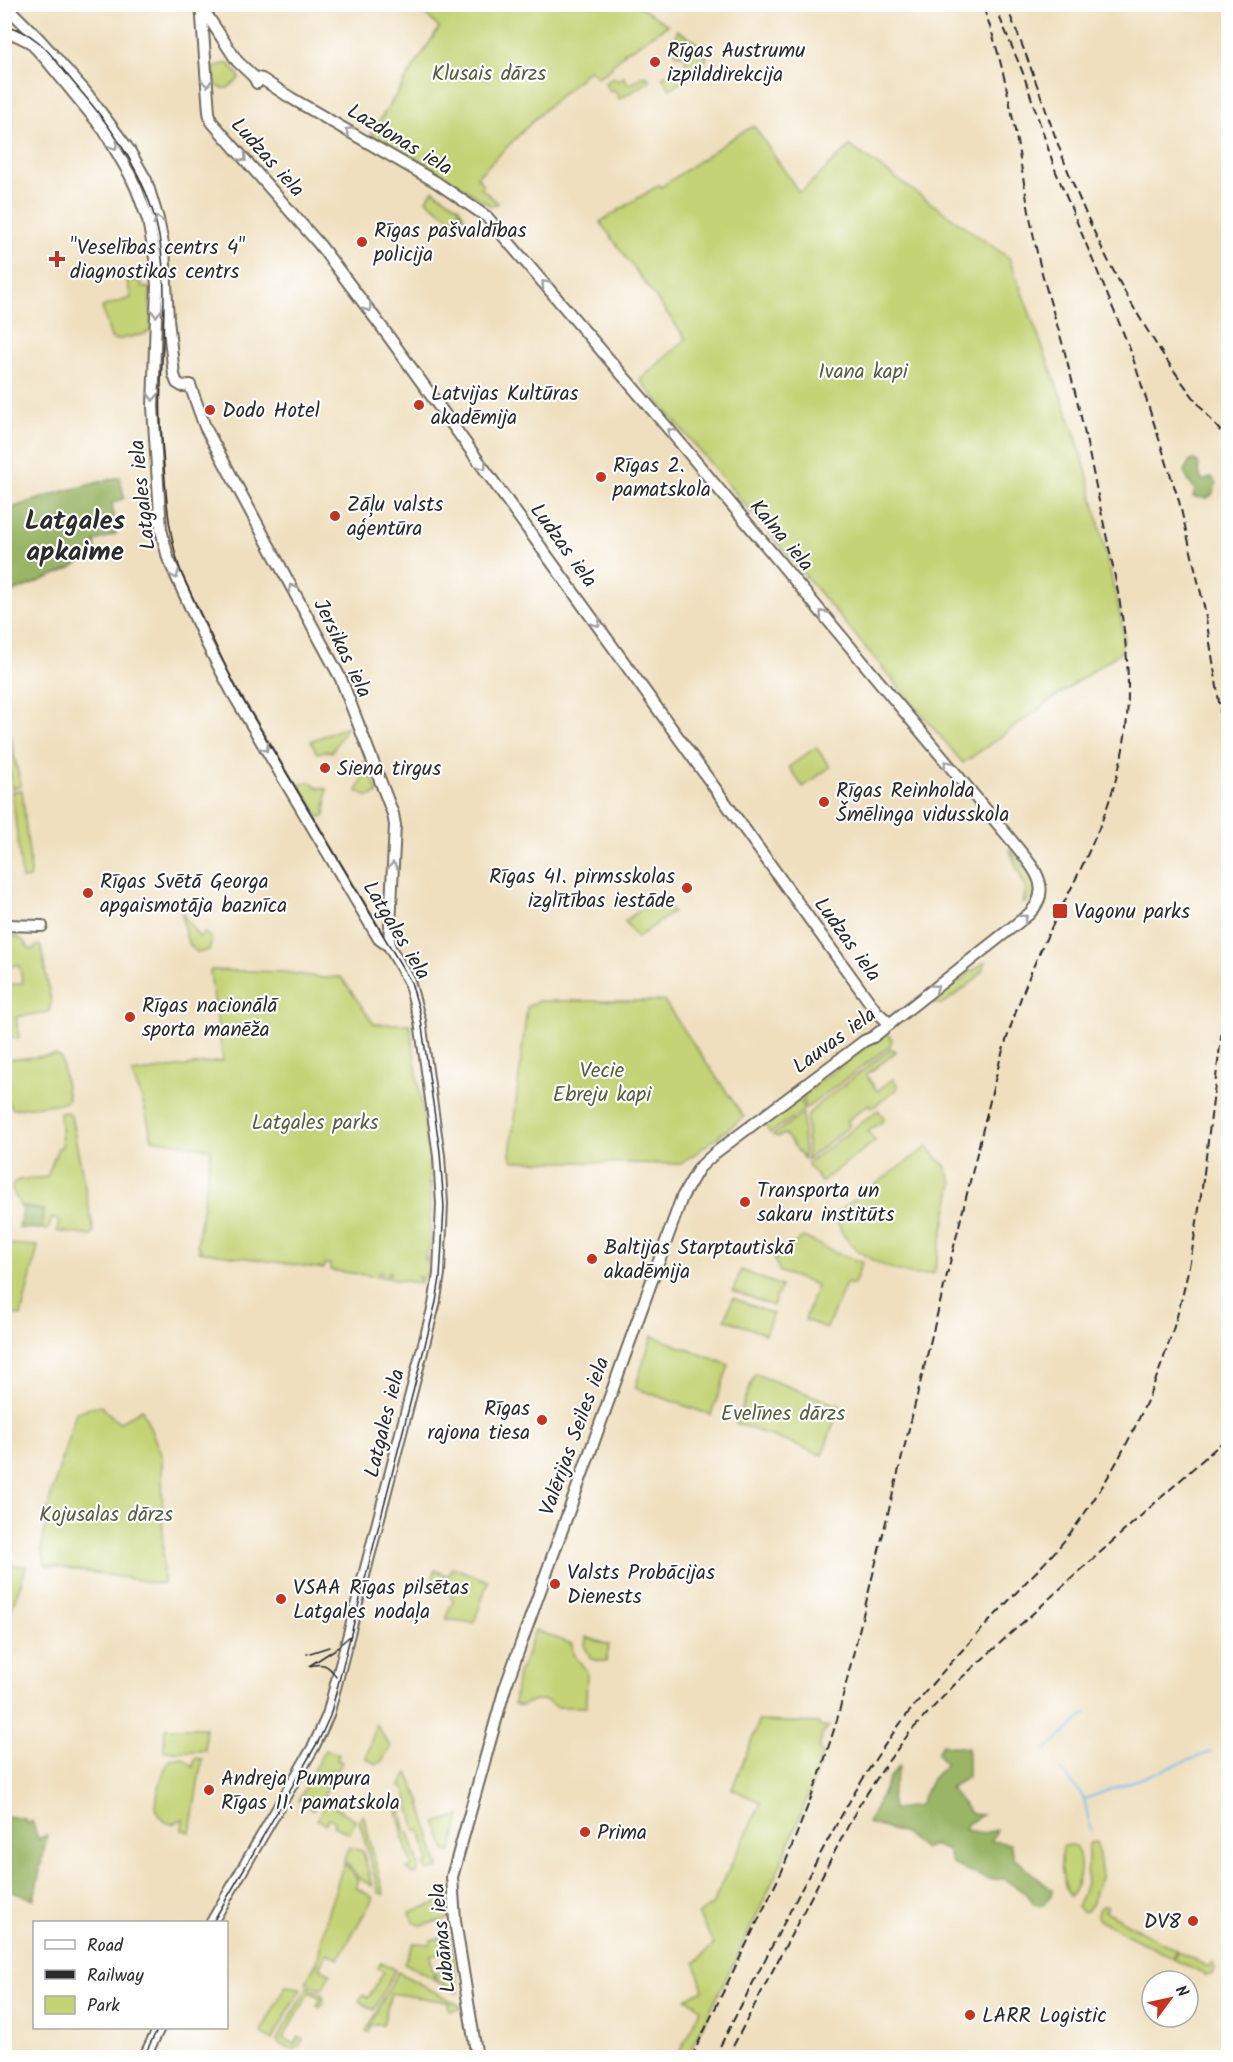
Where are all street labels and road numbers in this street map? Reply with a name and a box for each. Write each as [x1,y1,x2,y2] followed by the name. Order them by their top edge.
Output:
[340,96,458,185] street label: Lazdonas iela
[222,111,312,205] street label: Ludzas iela
[121,438,166,552] street label: Latgales iela
[740,492,821,580] street label: Kalna iela
[521,497,605,595] street label: Ludzas iela
[303,593,380,704] street label: Jersikas iela
[353,875,438,987] street label: Latgales iela
[805,891,889,989] street label: Ludzas iela
[786,999,884,1083] street label: Lauvas iela
[531,1352,619,1521] street label: Valērijas Seiles iela
[356,1366,415,1481] street label: Latgales iela
[421,1881,466,1994] street label: Lubānas iela

